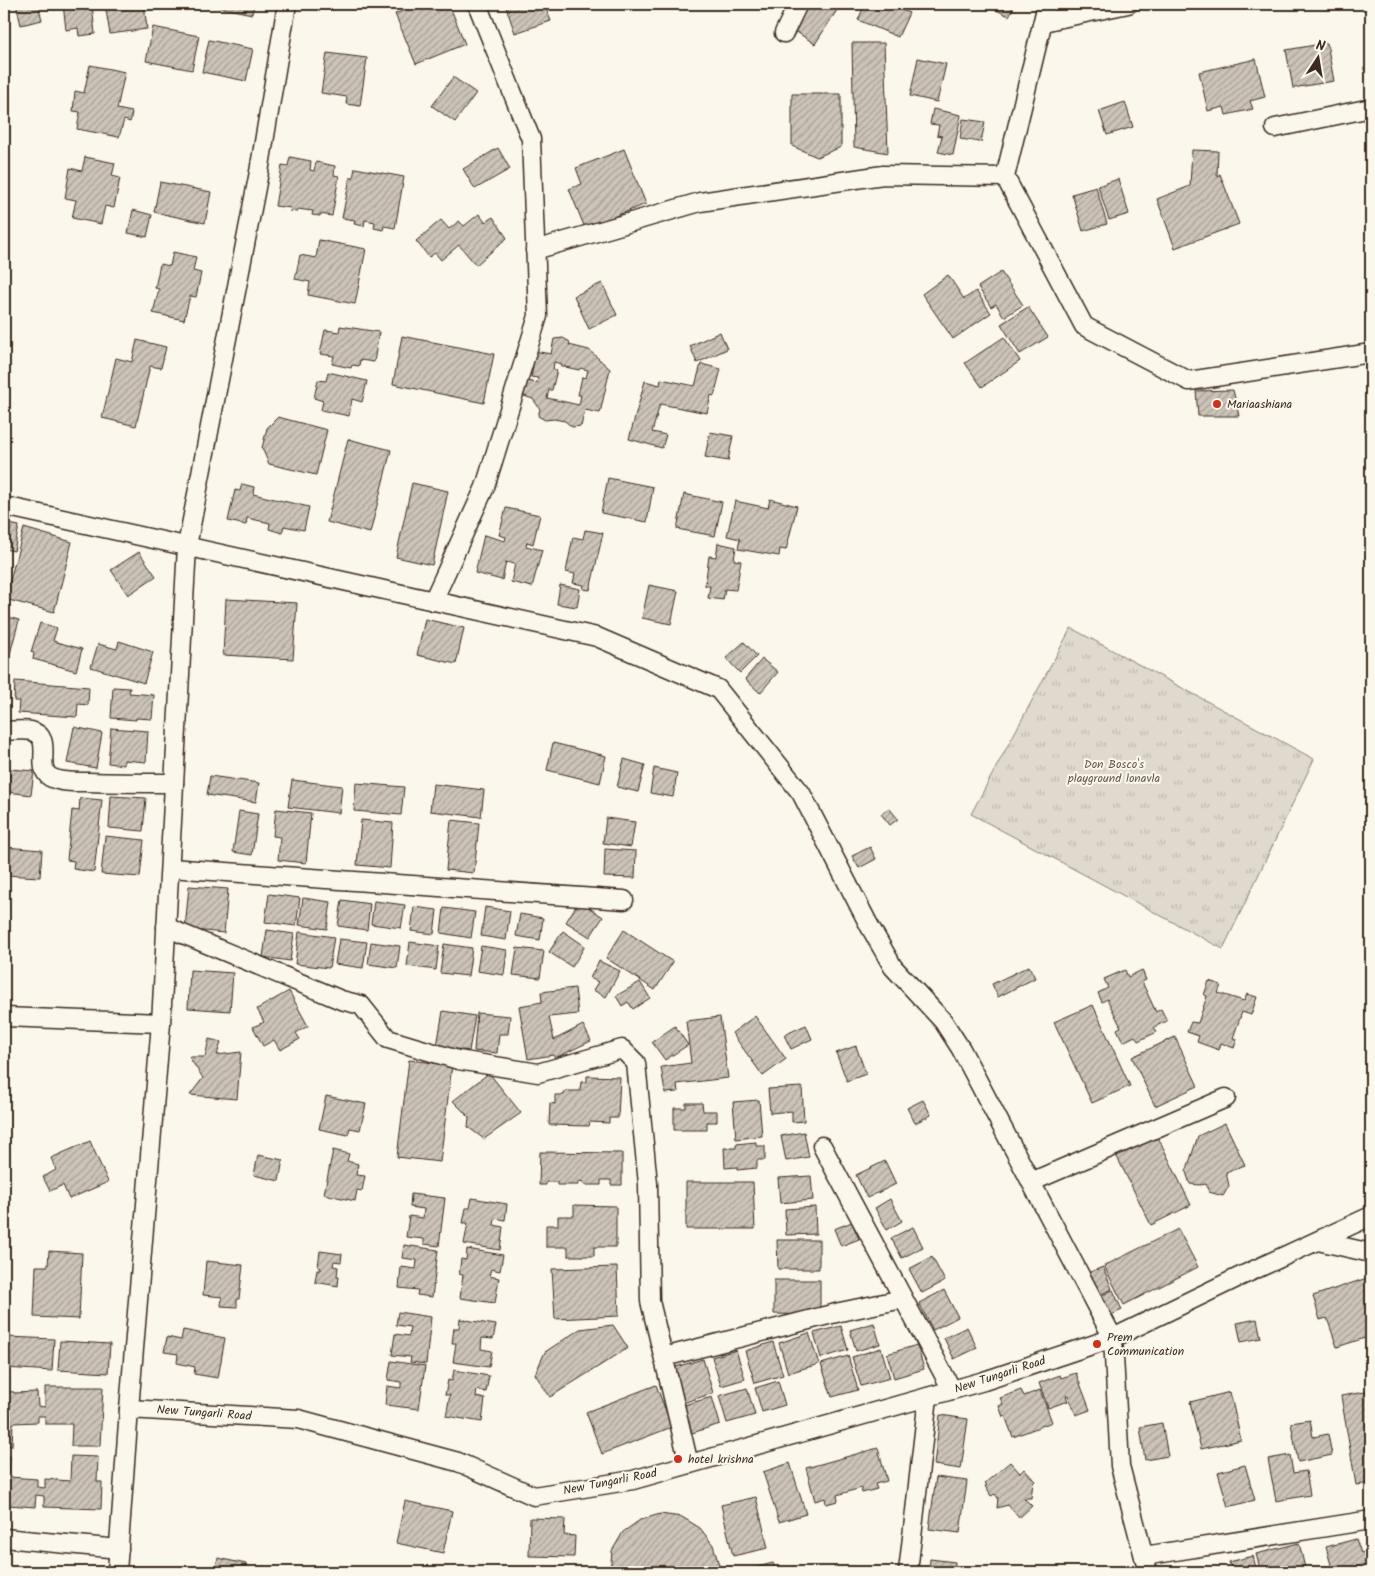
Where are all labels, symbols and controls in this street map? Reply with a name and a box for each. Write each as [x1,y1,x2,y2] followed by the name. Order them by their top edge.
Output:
[1292,32,1342,82] north arrow
[1314,35,1327,58] text: N
[1227,395,1293,414] place label: Mariaashiana
[1211,398,1223,410] marker: Mariaashiana
[1067,755,1160,788] park label: Don Bosco's playground lonavla
[1107,1328,1184,1361] place label: Prem Communication
[1091,1338,1103,1350] marker: Prem Communication
[952,1351,1049,1399] street label: New Tungarli Road
[156,1400,253,1426] street label: New Tungarli Road
[688,1450,754,1469] place label: hotel krishna
[672,1453,684,1465] marker: hotel krishna
[562,1463,659,1500] street label: New Tungarli Road

